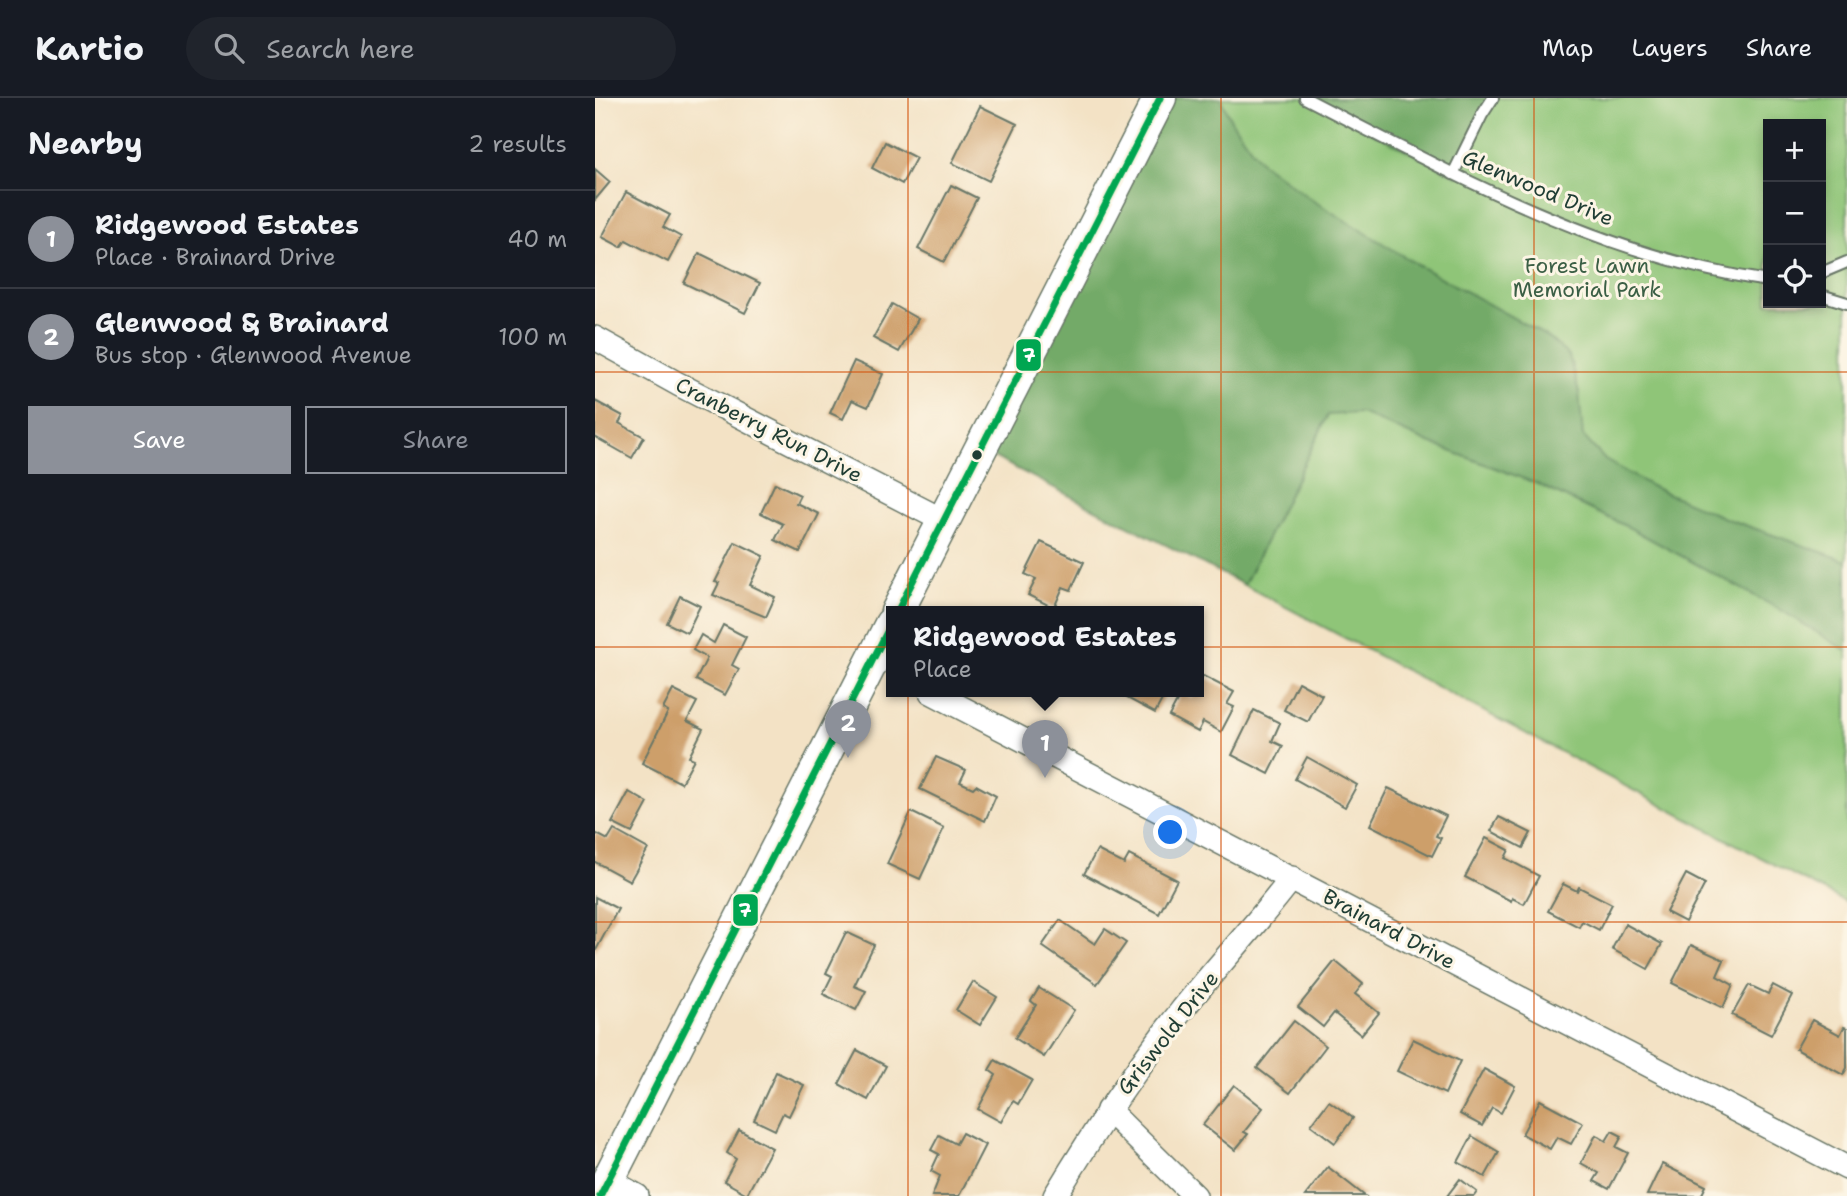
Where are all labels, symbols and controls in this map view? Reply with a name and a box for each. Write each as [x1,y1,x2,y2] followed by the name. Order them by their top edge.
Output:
[186,17,676,80] search box
[35,26,144,71] text: Kartio
[210,29,248,67] icon: search
[266,31,415,66] text: Search here
[1542,32,1593,64] text: Map
[1631,32,1708,64] text: Layers
[1746,32,1812,64] text: Share
[1763,119,1826,308] map controls
[1763,119,1826,182] button: +
[28,123,143,164] text: Nearby
[468,129,567,159] text: 2 results
[1458,144,1618,232] street label: Glenwood Drive
[1763,182,1826,245] button: −
[95,207,359,242] text: Ridgewood Estates
[46,224,56,254] text: 1
[507,224,567,254] text: 40 m
[95,242,336,272] text: Place · Brainard Drive
[1763,245,1826,308] button: locate
[1513,252,1661,304] park label: Forest Lawn Memorial Park
[95,305,389,340] text: Glenwood & Brainard
[43,322,59,352] text: 2
[498,322,567,352] text: 100 m
[1015,338,1042,372] line badge: 7
[95,340,412,370] text: Bus stop · Glenwood Avenue
[1022,343,1036,368] text: 7
[671,371,867,489] street label: Cranberry Run Drive
[28,406,291,474] button: Save
[305,406,567,474] button: Share
[970,448,984,462] unlabelled marker
[886,606,1204,697] popup
[913,619,1177,654] text: Ridgewood Estates
[913,654,972,684] text: Place
[825,700,871,758] pin: 2
[1022,720,1068,778] pin: 1
[1153,815,1187,849] your location
[1318,882,1460,976] street label: Brainard Drive
[732,893,759,927] line badge: 7
[738,898,752,923] text: 7
[1111,966,1225,1100] street label: Griswold Drive

